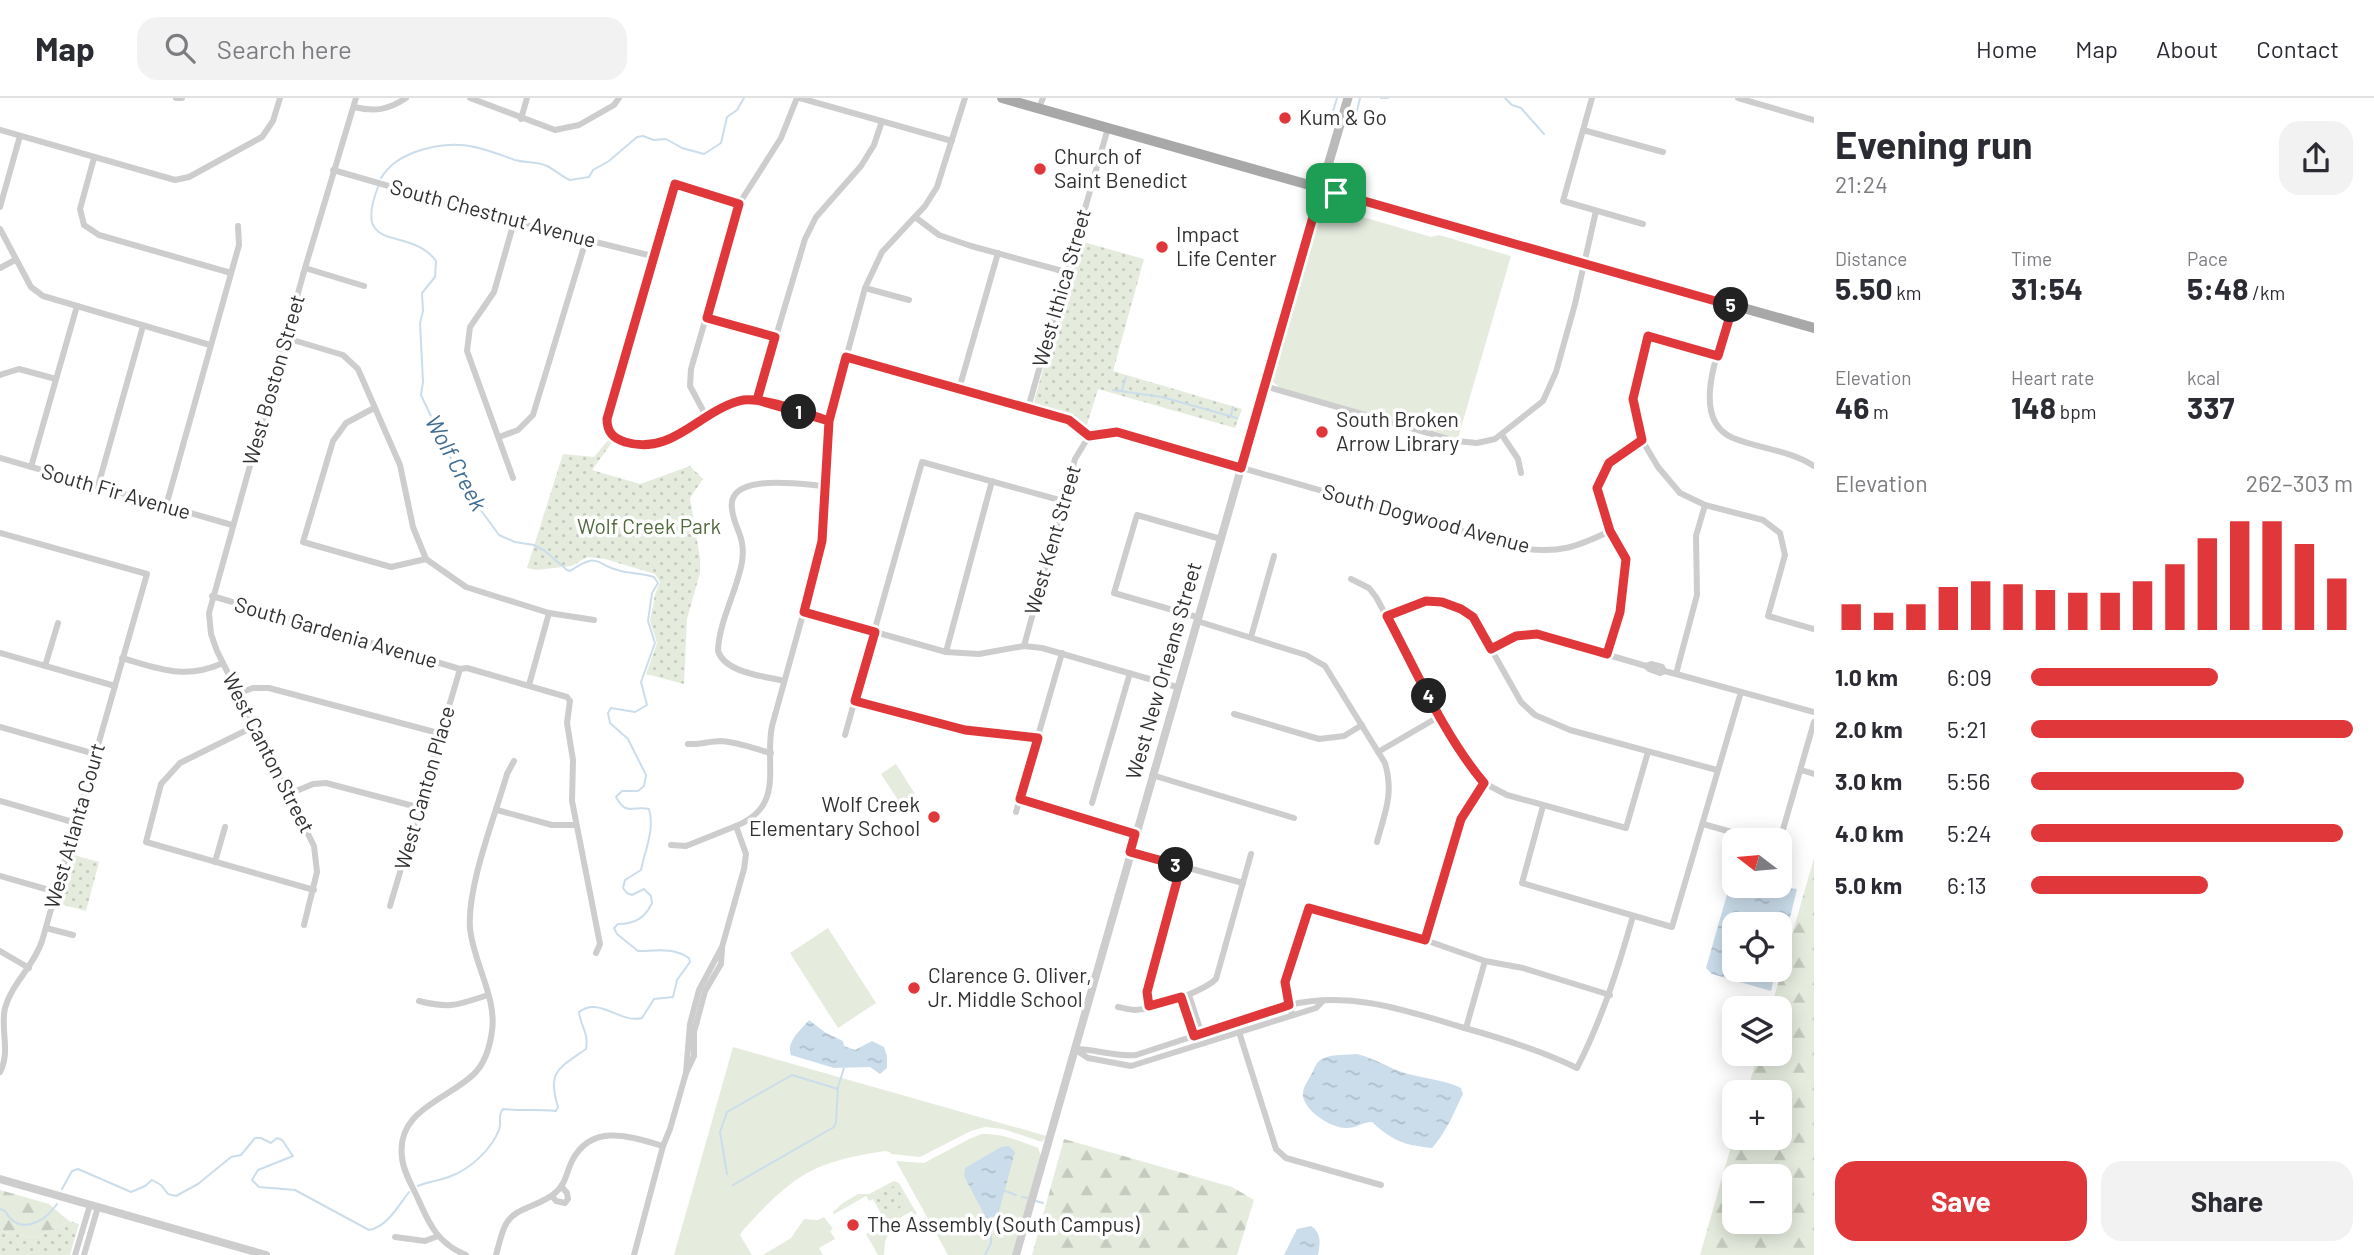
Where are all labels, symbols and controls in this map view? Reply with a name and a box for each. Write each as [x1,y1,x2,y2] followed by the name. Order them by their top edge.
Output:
[137,17,627,80] search box
[35,28,95,68] text: Map
[161,29,199,67] icon: search
[217,33,352,64] text: Search here
[1976,34,2037,63] text: Home
[2075,34,2118,63] text: Map
[2156,34,2218,63] text: About
[2256,34,2339,63] text: Contact
[1299,104,1387,129] place label: Kum & Go
[1277,110,1293,126] marker: Kum & Go
[1835,121,2033,167] text: Evening run
[2279,121,2353,195] button: share
[1054,143,1188,192] place label: Church of Saint Benedict
[1032,161,1048,177] marker: Church of Saint Benedict
[1306,163,1366,223] pin
[1835,170,1888,198] text: 21:24
[388,173,599,252] street label: South Chestnut Avenue
[1317,174,1355,212] icon: arrive
[1026,206,1095,370] street label: West Ithica Street
[1176,221,1277,270] place label: Impact Life Center
[1154,239,1170,255] marker: Impact Life Center
[1835,247,1907,270] text: Distance
[2011,247,2052,270] text: Time
[2187,247,2228,270] text: Pace
[1835,270,1893,306] text: 5.50
[2011,270,2083,306] text: 31:54
[2187,270,2248,306] text: 5:48
[1893,281,1922,304] text: km
[2248,281,2285,304] text: /km
[1714,288,1748,322] pin: 5
[236,291,309,468] street label: West Boston Street
[1725,293,1736,316] text: 5
[1835,366,1912,389] text: Elevation
[2011,366,2094,389] text: Heart rate
[2187,366,2220,389] text: kcal
[1835,389,1869,425] text: 46
[2011,389,2056,425] text: 148
[2187,389,2234,425] text: 337
[782,394,816,430] pin: 1
[795,400,802,423] text: 1
[1869,400,1889,423] text: m
[2056,400,2096,423] text: bpm
[1336,406,1460,455] place label: South Broken Arrow Library
[420,410,494,515] water label: Wolf Creek
[1314,424,1330,440] marker: South Broken Arrow Library
[39,457,194,524] street label: South Fir Avenue
[1018,462,1085,617] street label: West Kent Street
[1835,469,1928,497] text: Elevation
[2246,469,2353,497] text: 262–303 m
[1320,478,1533,557] street label: South Dogwood Avenue
[577,513,721,538] park label: Wolf Creek Park
[1120,559,1206,782] street label: West New Orleans Street
[232,591,441,673] street label: South Gardenia Avenue
[1835,663,1898,691] text: 1.0 km
[1947,663,1992,691] text: 6:09
[218,668,321,837] street label: West Canton Street
[1412,678,1446,714] pin: 4
[1423,684,1434,707] text: 4
[388,703,459,872] street label: West Canton Place
[1835,715,1903,743] text: 2.0 km
[1947,715,1987,743] text: 5:21
[38,740,109,911] street label: West Atlanta Court
[1835,767,1902,795] text: 3.0 km
[1947,767,1990,795] text: 5:56
[749,791,920,840] place label: Wolf Creek Elementary School
[926,809,942,825] marker: Wolf Creek Elementary School
[1835,819,1904,847] text: 4.0 km
[1947,819,1992,847] text: 5:24
[1722,828,1792,898] north arrow
[1722,828,1792,1234] map controls
[1158,848,1194,882] pin: 3
[1170,853,1181,876] text: 3
[1835,871,1902,899] text: 5.0 km
[1947,871,1987,899] text: 6:13
[1722,912,1792,982] button: locate
[928,962,1092,1011] place label: Clarence G. Oliver, Jr. Middle School
[906,980,922,996] marker: Clarence G. Oliver, Jr. Middle School
[1722,996,1792,1066] button: layers
[1722,1080,1792,1150] button: +
[1835,1161,2087,1241] button: Save
[2101,1161,2353,1241] button: Share
[1722,1164,1792,1234] button: −
[867,1211,1140,1236] place label: The Assembly (South Campus)
[845,1217,861,1233] marker: The Assembly (South Campus)

